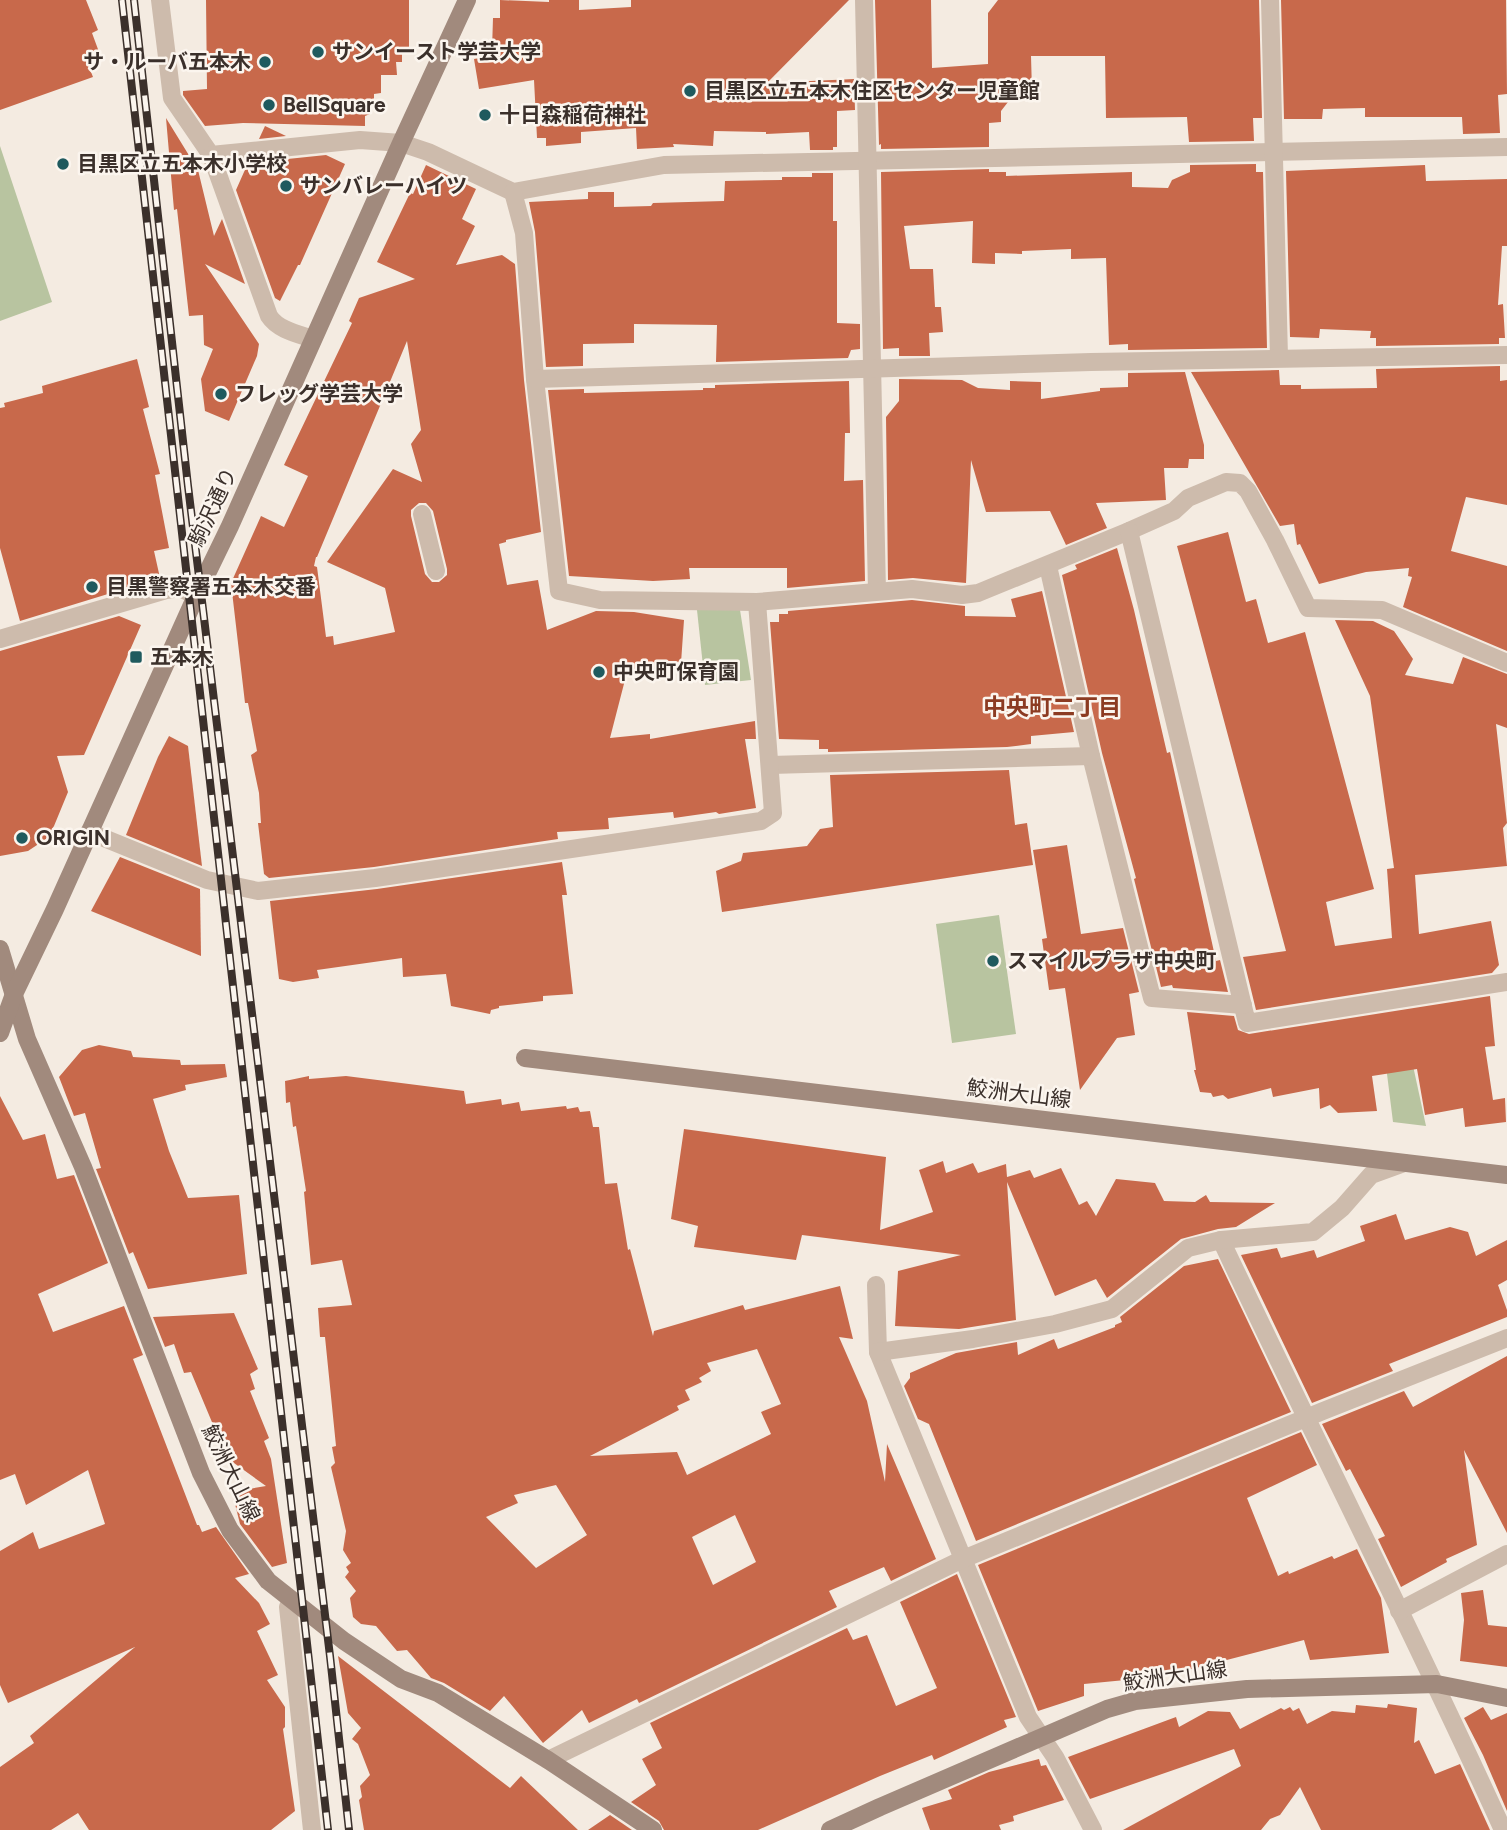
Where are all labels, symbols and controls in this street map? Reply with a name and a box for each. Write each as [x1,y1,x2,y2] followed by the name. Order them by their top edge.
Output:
[332,39,541,64] place label: サンイースト学芸大学
[310,44,326,60] marker: サンイースト学芸大学
[83,49,251,74] place label: サ・ルーバ五本木
[257,54,273,70] marker: サ・ルーバ五本木
[704,78,1040,103] place label: 目黒区立五本木住区センター児童館
[682,83,698,99] marker: 目黒区立五本木住区センター児童館
[283,92,386,117] place label: BellSquare
[261,97,277,113] marker: BellSquare
[499,102,646,127] place label: 十日森稲荷神社
[477,107,493,123] marker: 十日森稲荷神社
[77,151,287,176] place label: 目黒区立五本木小学校
[55,156,71,172] marker: 目黒区立五本木小学校
[300,173,467,198] place label: サンバレーハイツ
[278,178,294,194] marker: サンバレーハイツ
[235,381,403,406] place label: フレッグ学芸大学
[213,386,229,402] marker: フレッグ学芸大学
[183,463,242,550] street label: 駒沢通り
[106,574,316,599] place label: 目黒警察署五本木交番
[84,579,100,595] marker: 目黒警察署五本木交番
[150,644,213,669] place label: 五本木
[128,649,144,665] marker: 五本木
[613,659,739,684] place label: 中央町保育園
[591,664,607,680] marker: 中央町保育園
[983,693,1121,721] district label: 中央町二丁目
[36,825,110,850] place label: ORIGIN
[14,830,30,846] marker: ORIGIN
[1007,948,1216,973] place label: スマイルプラザ中央町
[985,953,1001,969] marker: スマイルプラザ中央町
[965,1075,1073,1112] street label: 鮫洲大山線
[197,1420,266,1525] street label: 鮫洲大山線
[1121,1656,1229,1695] street label: 鮫洲大山線

